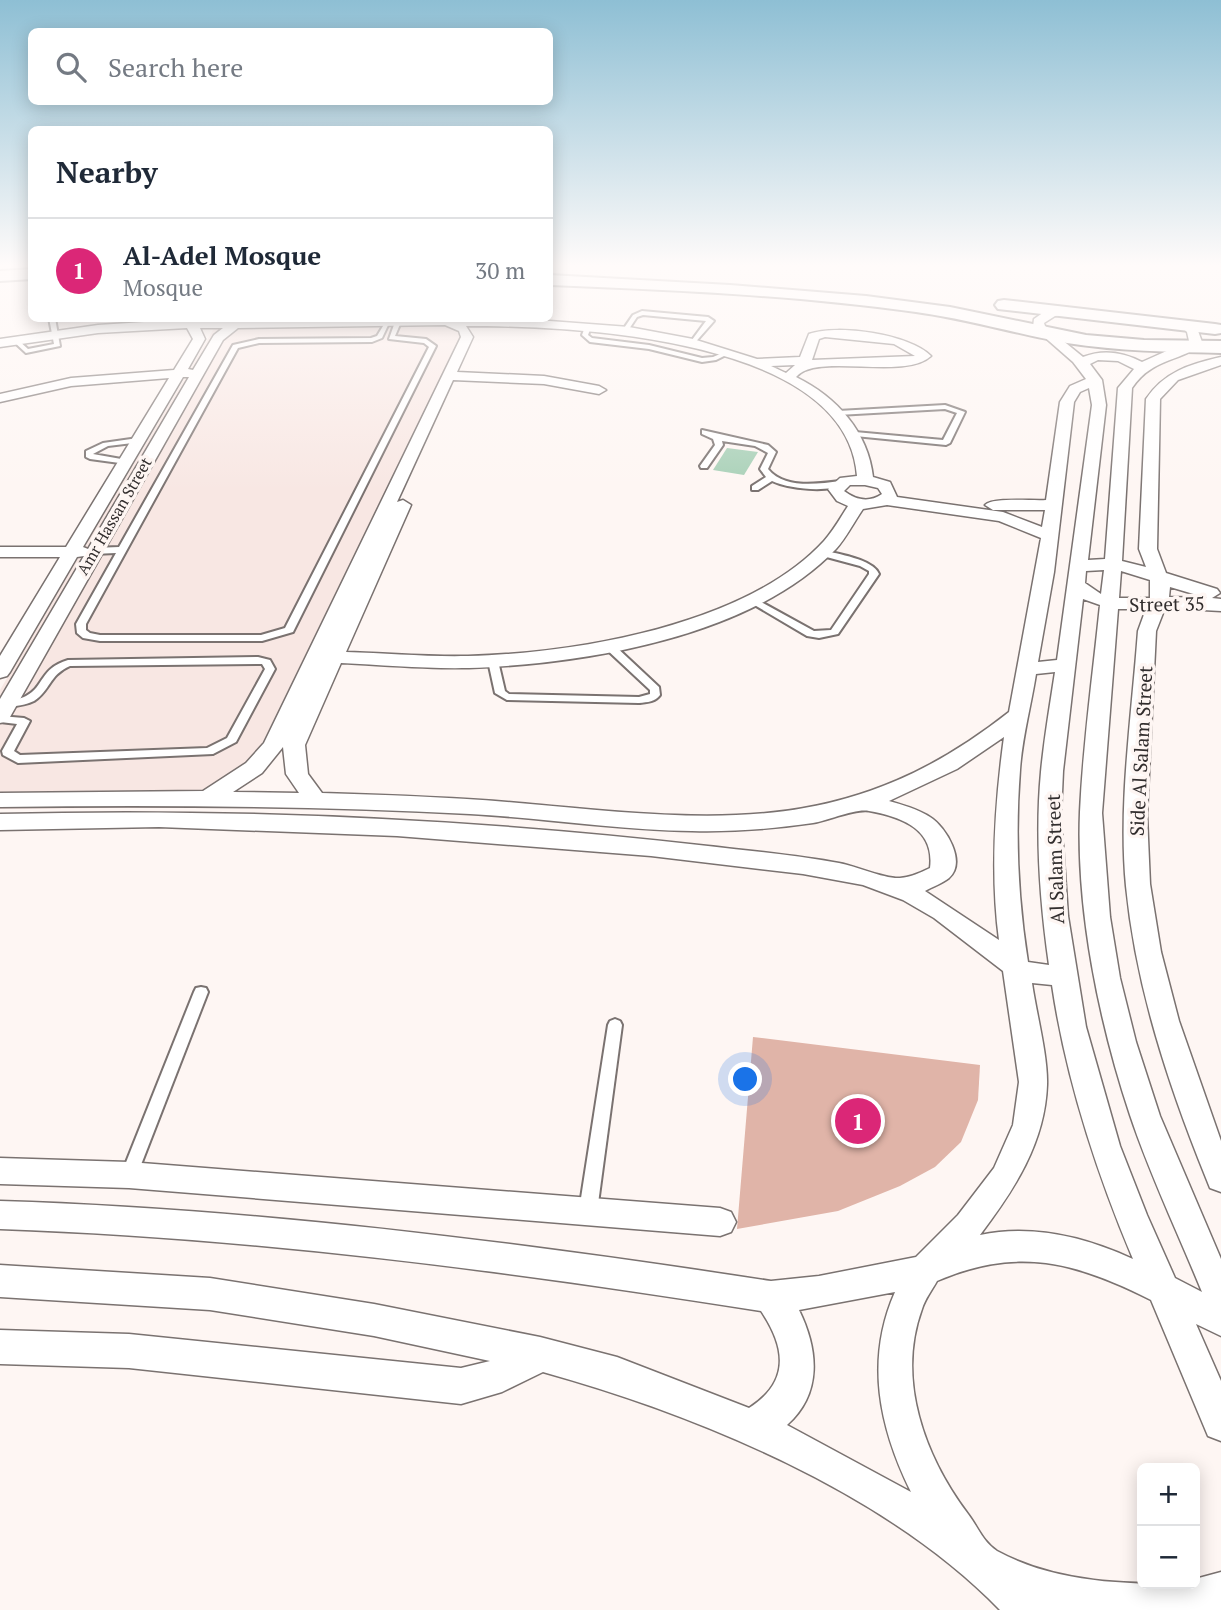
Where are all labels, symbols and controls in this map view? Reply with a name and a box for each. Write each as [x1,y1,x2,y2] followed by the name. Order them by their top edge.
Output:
[28,28,553,105] search box
[52,48,90,86] icon: search
[108,50,243,84] text: Search here
[56,152,158,192] text: Nearby
[123,238,321,272] text: Al-Adel Mosque
[73,255,86,286] text: 1
[475,255,525,286] text: 30 m
[123,272,203,303] text: Mosque
[71,453,157,579] street label: Amr Hassan Street
[1129,590,1205,617] street label: Street 35
[1124,665,1157,837] street label: Side Al Salam Street
[1040,794,1069,924] street label: Al Salam Street
[728,1062,762,1096] your location
[835,1095,881,1147] pin: 1
[1137,1463,1200,1589] map controls
[1137,1463,1200,1526] button: +
[1137,1526,1200,1589] button: −

